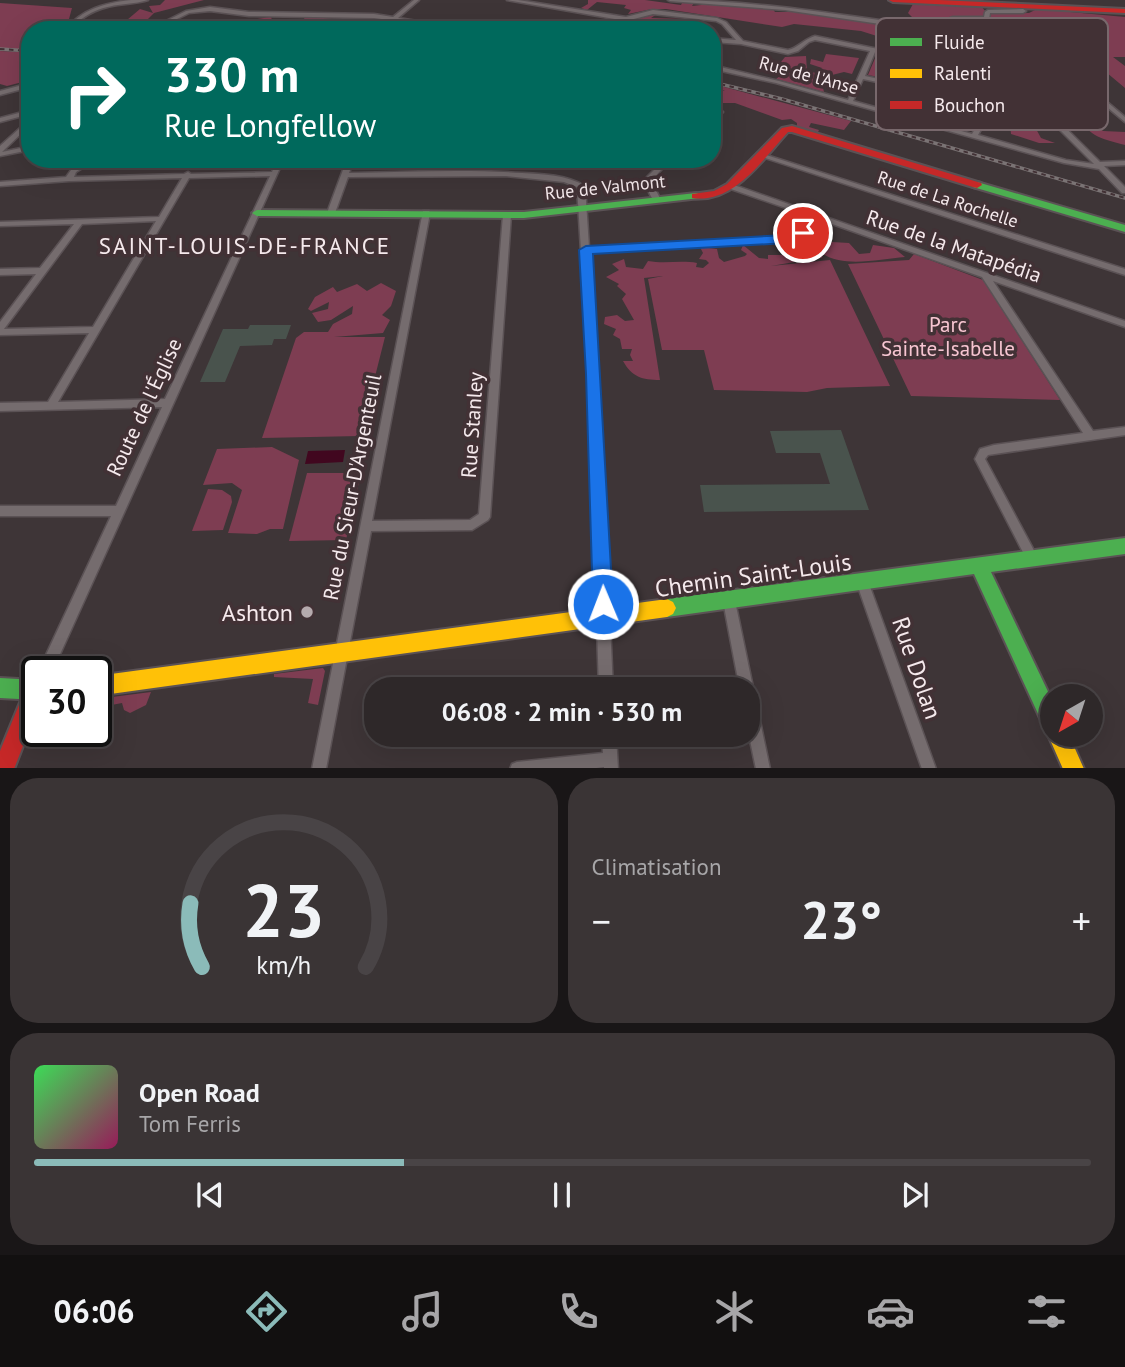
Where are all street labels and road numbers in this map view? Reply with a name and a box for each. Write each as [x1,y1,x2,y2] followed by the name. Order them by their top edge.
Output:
[757,51,861,99] street label: Rue de l'Anse
[875,165,1021,233] street label: Rue de La Rochelle
[544,169,666,205] street label: Rue de Valmont
[863,203,1045,289] street label: Rue de la Matapédia
[100,334,188,480] street label: Route de l'Église
[455,371,489,479] street label: Rue Stanley
[317,372,387,602] street label: Rue du Sieur-D'Argenteuil
[653,546,853,604] street label: Chemin Saint-Louis
[885,613,949,723] street label: Rue Dolan

